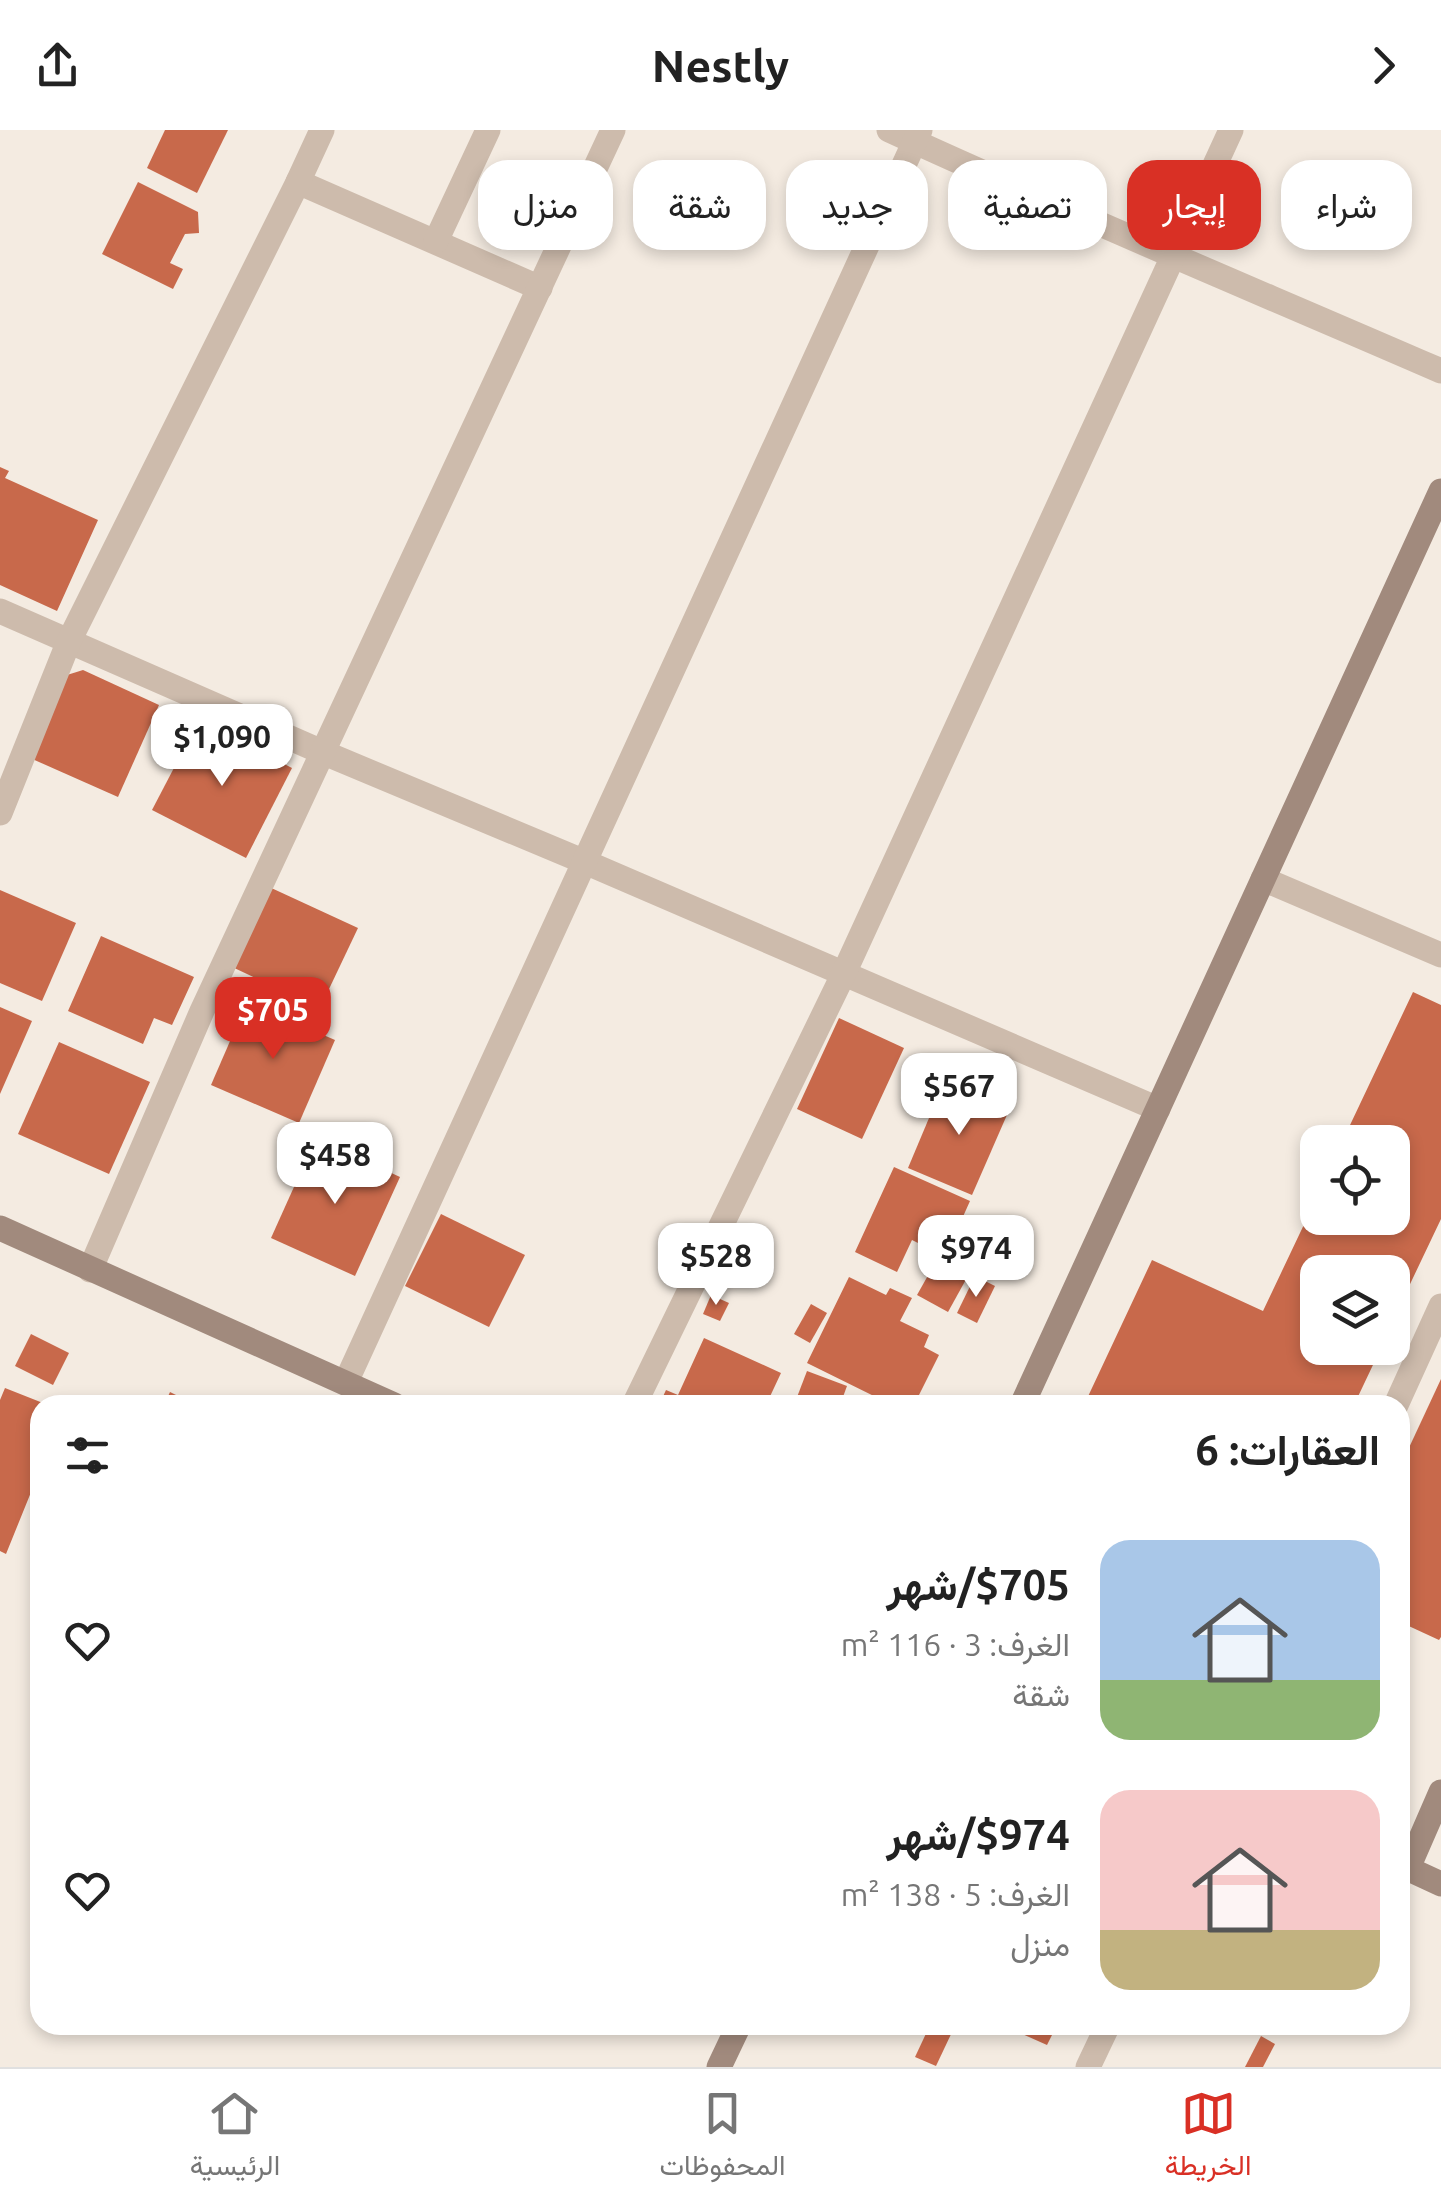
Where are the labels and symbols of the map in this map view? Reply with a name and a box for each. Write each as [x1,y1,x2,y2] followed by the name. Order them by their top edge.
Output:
[141,704,303,789] pin: $1,090
[214,977,332,1062] pin: $705
[900,1053,1018,1138] pin: $567
[276,1122,394,1207] pin: $458
[917,1215,1035,1300] pin: $974
[657,1223,775,1308] pin: $528

